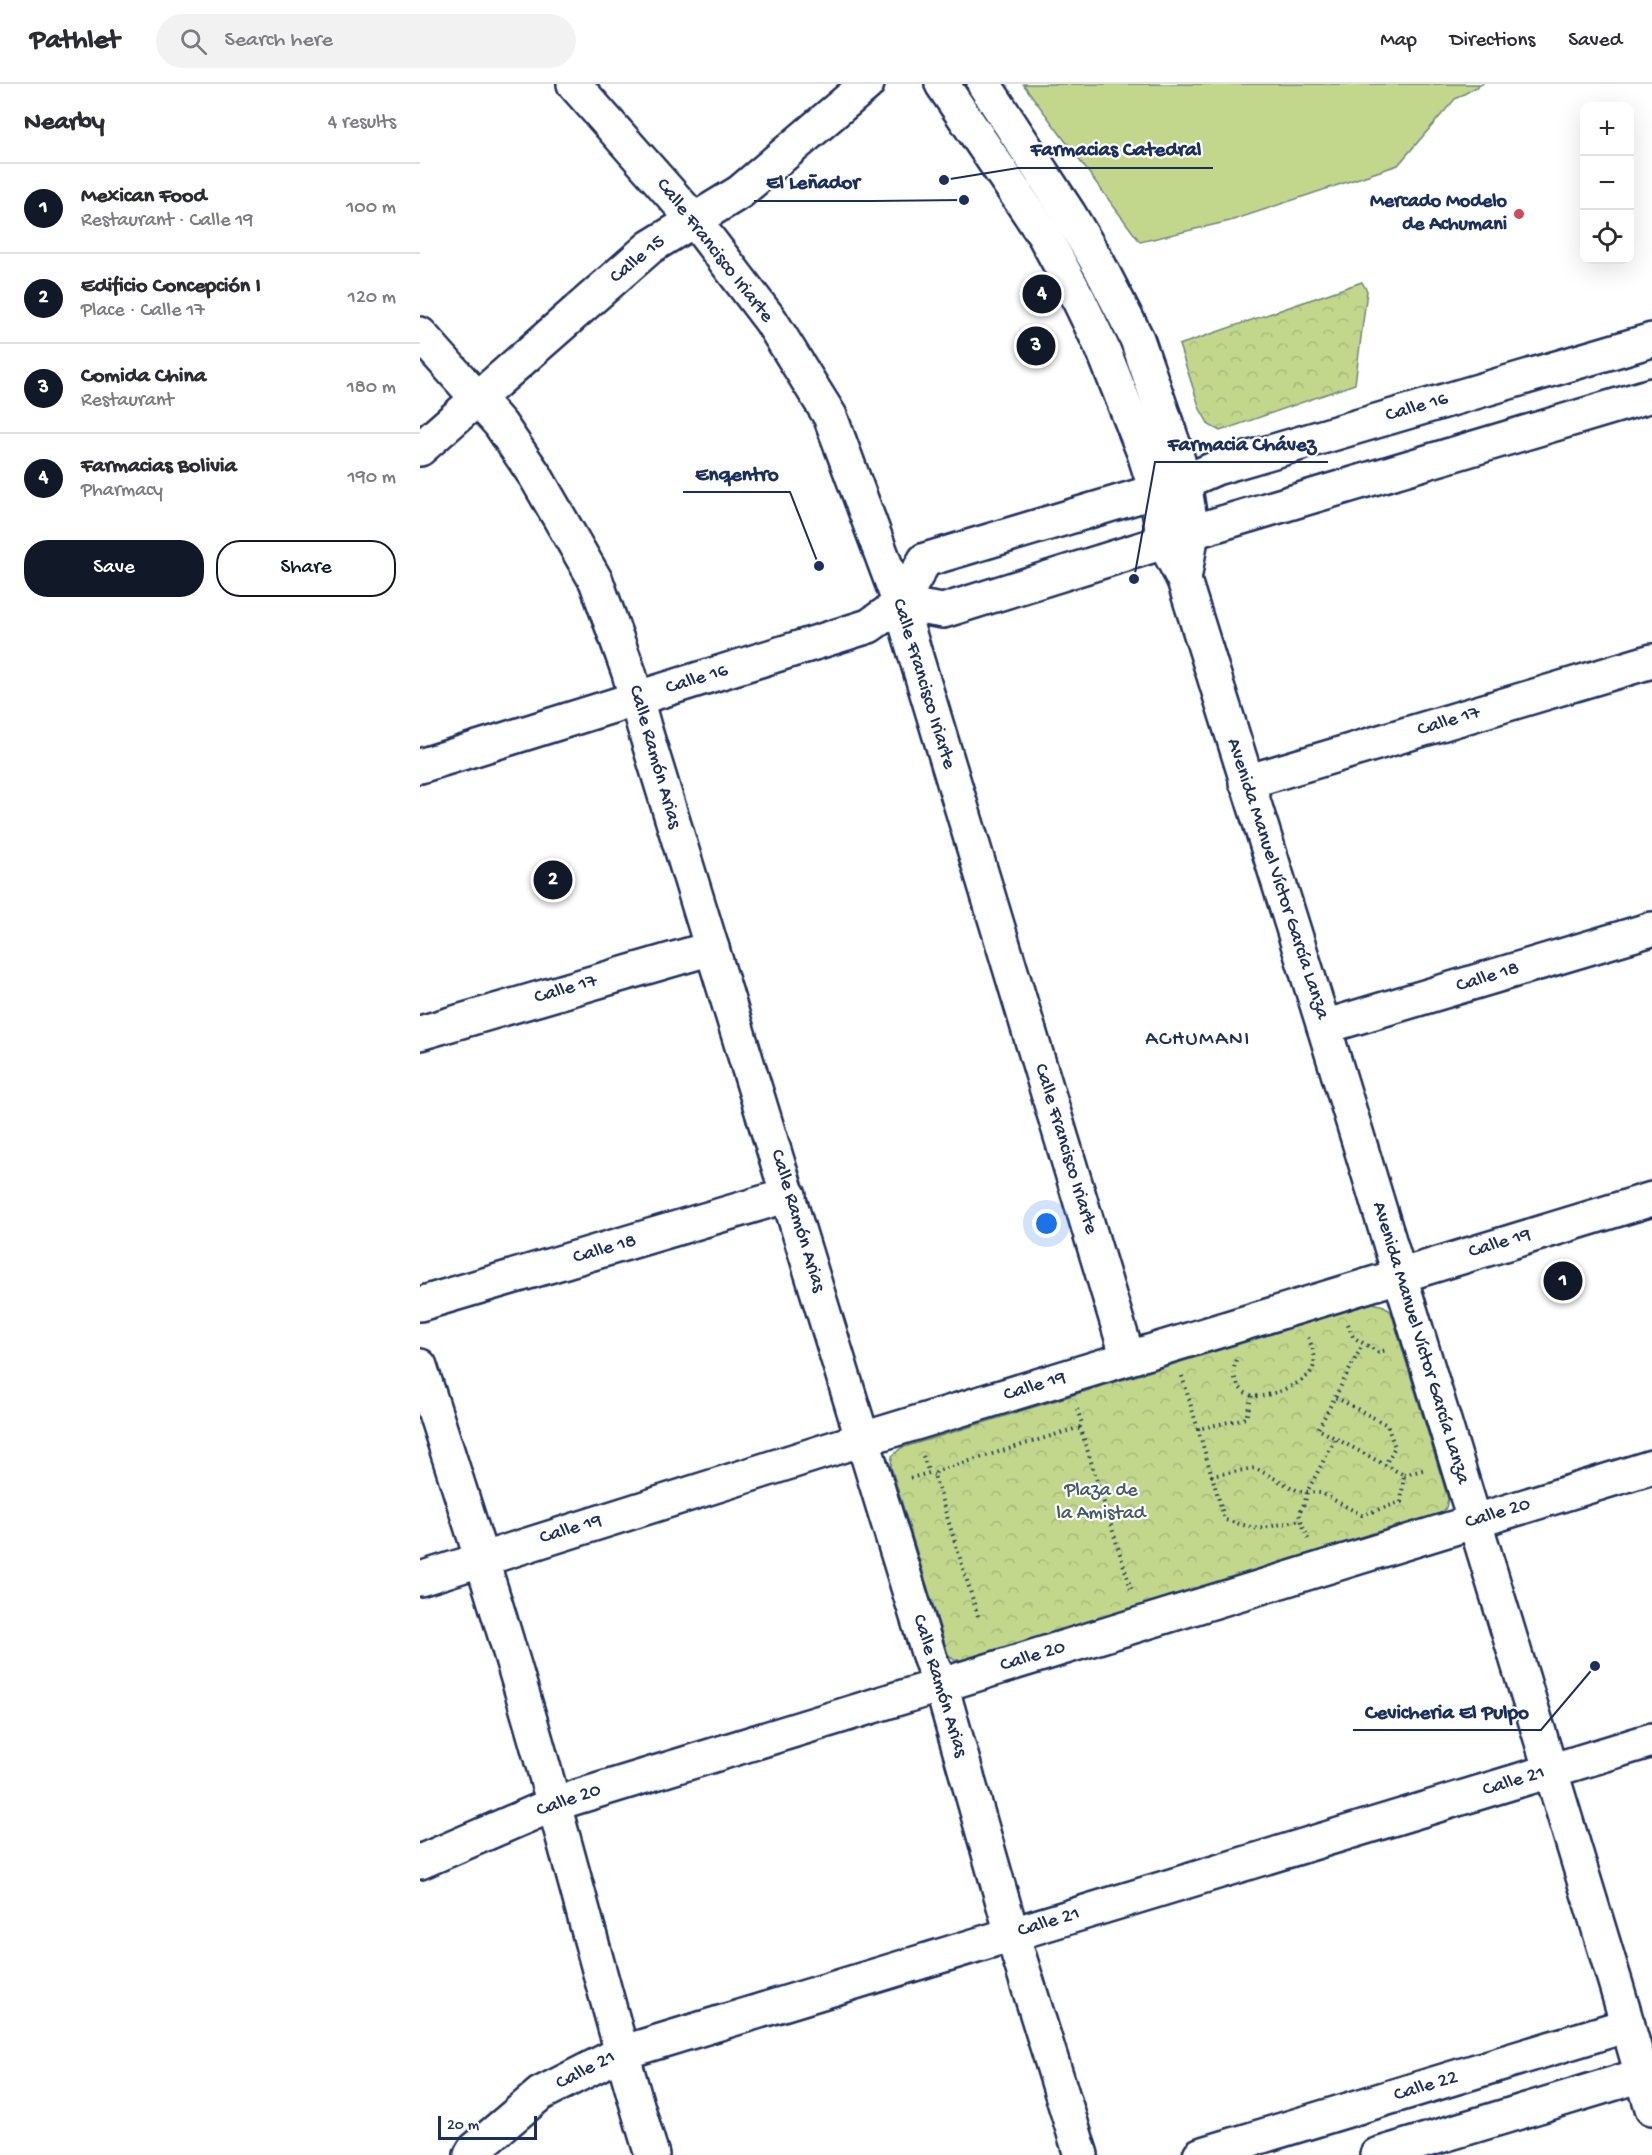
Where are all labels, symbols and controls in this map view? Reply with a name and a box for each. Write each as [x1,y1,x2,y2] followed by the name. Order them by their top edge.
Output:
[156,14,576,68] search box
[30,25,120,58] text: Pathlet
[177,25,210,58] icon: search
[225,28,333,54] text: Search here
[1380,29,1417,54] text: Map
[1450,29,1535,54] text: Directions
[1568,29,1622,54] text: Saved
[1580,102,1634,264] map controls
[1580,102,1634,156] button: +
[24,108,105,139] text: Nearby
[328,112,396,135] text: 4 results
[1018,129,1213,168] callout: Farmacias Catedral
[1030,139,1202,164] text: Farmacias Catedral
[1580,156,1634,210] button: −
[754,162,872,201] callout: El Leñador
[766,172,862,197] text: El Leñador
[650,174,778,328] street label: Calle Francisco Iriarte
[81,184,206,210] text: Mexican Food
[1370,191,1508,237] place label: Mercado Modelo de Achumani
[39,197,48,220] text: 1
[346,197,396,220] text: 100 m
[1512,207,1526,221] marker: Mercado Modelo de Achumani
[81,210,253,233] text: Restaurant · Calle 19
[1580,210,1634,264] button: locate
[606,231,670,289] street label: Calle 15
[1022,272,1062,316] pin: 4
[81,274,261,300] text: Edificio Concepción I
[39,287,48,310] text: 2
[348,287,396,310] text: 120 m
[81,300,205,323] text: Place · Calle 17
[1016,324,1056,368] pin: 3
[81,364,206,390] text: Comida China
[38,377,49,400] text: 3
[347,377,396,400] text: 180 m
[1383,388,1452,428] street label: Calle 16
[81,390,174,413] text: Restaurant
[1155,423,1328,462] callout: Farmacia Chávez
[1167,434,1318,459] text: Farmacia Chávez
[683,453,790,492] callout: Enqentro
[81,454,237,480] text: Farmacias Bolivia
[695,464,779,489] text: Enqentro
[39,467,48,490] text: 4
[348,467,396,490] text: 190 m
[81,480,163,503] text: Pharmacy
[24,540,204,597] button: Save
[216,540,396,597] button: Share
[886,596,960,773] street label: Calle Francisco Iriarte
[663,659,732,700] street label: Calle 16
[623,683,686,832] street label: Calle Ramón Arias
[1415,701,1484,742] street label: Calle 17
[1221,736,1334,1023] street label: Avenida Manuel Víctor García Lanza
[534,858,572,902] pin: 2
[1454,958,1522,998] street label: Calle 18
[532,970,601,1010] street label: Calle 17
[1145,1028,1251,1053] district label: ACHUMANI
[1028,1061,1102,1238] street label: Calle Francisco Iriarte
[764,1147,830,1296] street label: Calle Ramón Arias
[1366,1199,1474,1488] street label: Avenida Manuel Víctor García Lanza
[1032,1209,1061,1238] your location
[1466,1224,1534,1264] street label: Calle 19
[571,1230,639,1270] street label: Calle 18
[1544,1258,1582,1304] pin: 1
[1001,1367,1069,1407] street label: Calle 19
[1057,1480,1148,1526] park label: Plaza de la Amistad
[1463,1493,1533,1535] street label: Calle 20
[537,1510,605,1550] street label: Calle 19
[906,1612,972,1761] street label: Calle Ramón Arias
[998,1636,1068,1678] street label: Calle 20
[1353,1691,1541,1730] callout: Cevicheria El Pulpo
[1364,1702,1529,1727] text: Cevicheria El Pulpo
[1480,1762,1548,1802] street label: Calle 21
[534,1779,604,1823] street label: Calle 20
[1015,1903,1083,1943] street label: Calle 21
[552,2046,620,2096] street label: Calle 21
[1391,2066,1461,2108] street label: Calle 22
[438,2113,537,2140] scale bar
[447,2117,479,2136] text: 20 m

